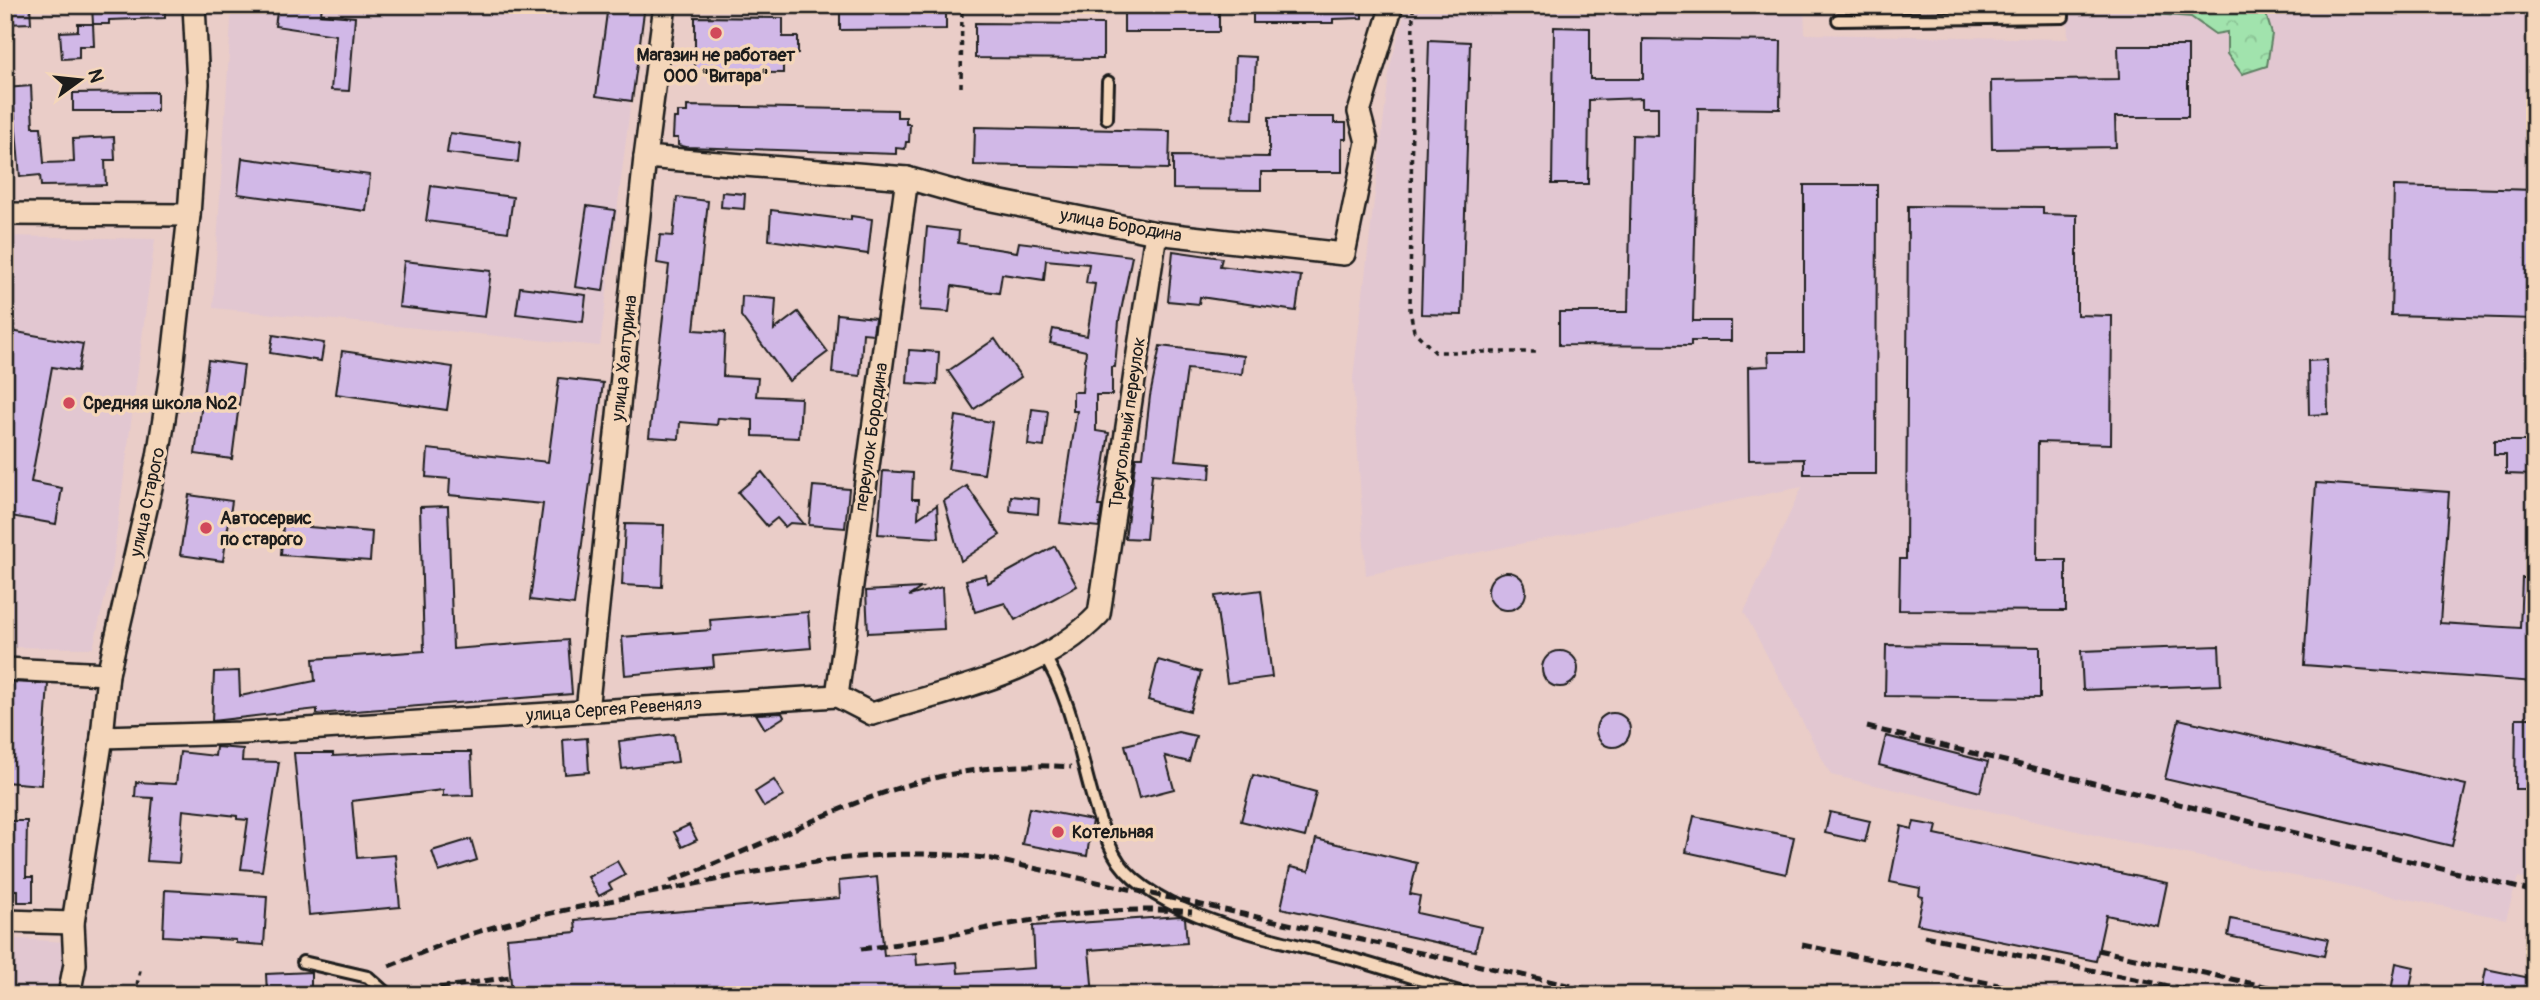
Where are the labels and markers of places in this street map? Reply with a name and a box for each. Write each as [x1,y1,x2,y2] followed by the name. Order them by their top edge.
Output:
[708,25,724,41] marker: Магазин не работает ООО "Витара"
[637,44,796,88] place label: Магазин не работает ООО "Витара"
[83,392,237,415] place label: Средняя школа №2
[61,395,77,411] marker: Средняя школа №2
[220,507,312,551] place label: Автосервис по старого
[198,520,214,536] marker: Автосервис по старого
[1072,821,1153,844] place label: Котельная
[1050,824,1066,840] marker: Котельная

